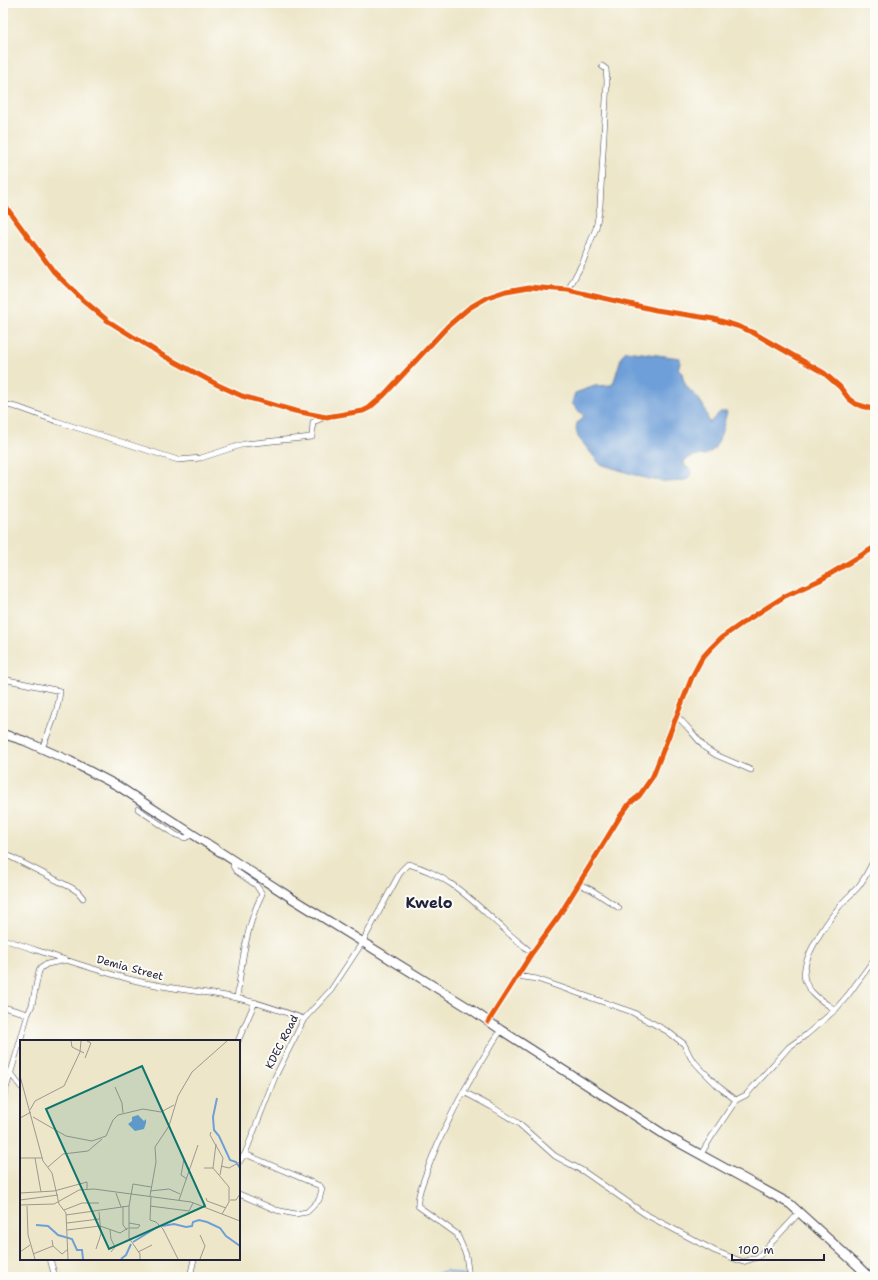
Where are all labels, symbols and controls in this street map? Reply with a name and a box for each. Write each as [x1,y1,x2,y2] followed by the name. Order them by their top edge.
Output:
[406,893,453,913] district label: Kwelo
[95,952,165,984] street label: Demia Street
[262,1012,302,1072] street label: KDEC Road
[20,1040,240,1260] inset map
[732,1236,824,1262] scale bar
[738,1242,774,1258] text: 100 m

